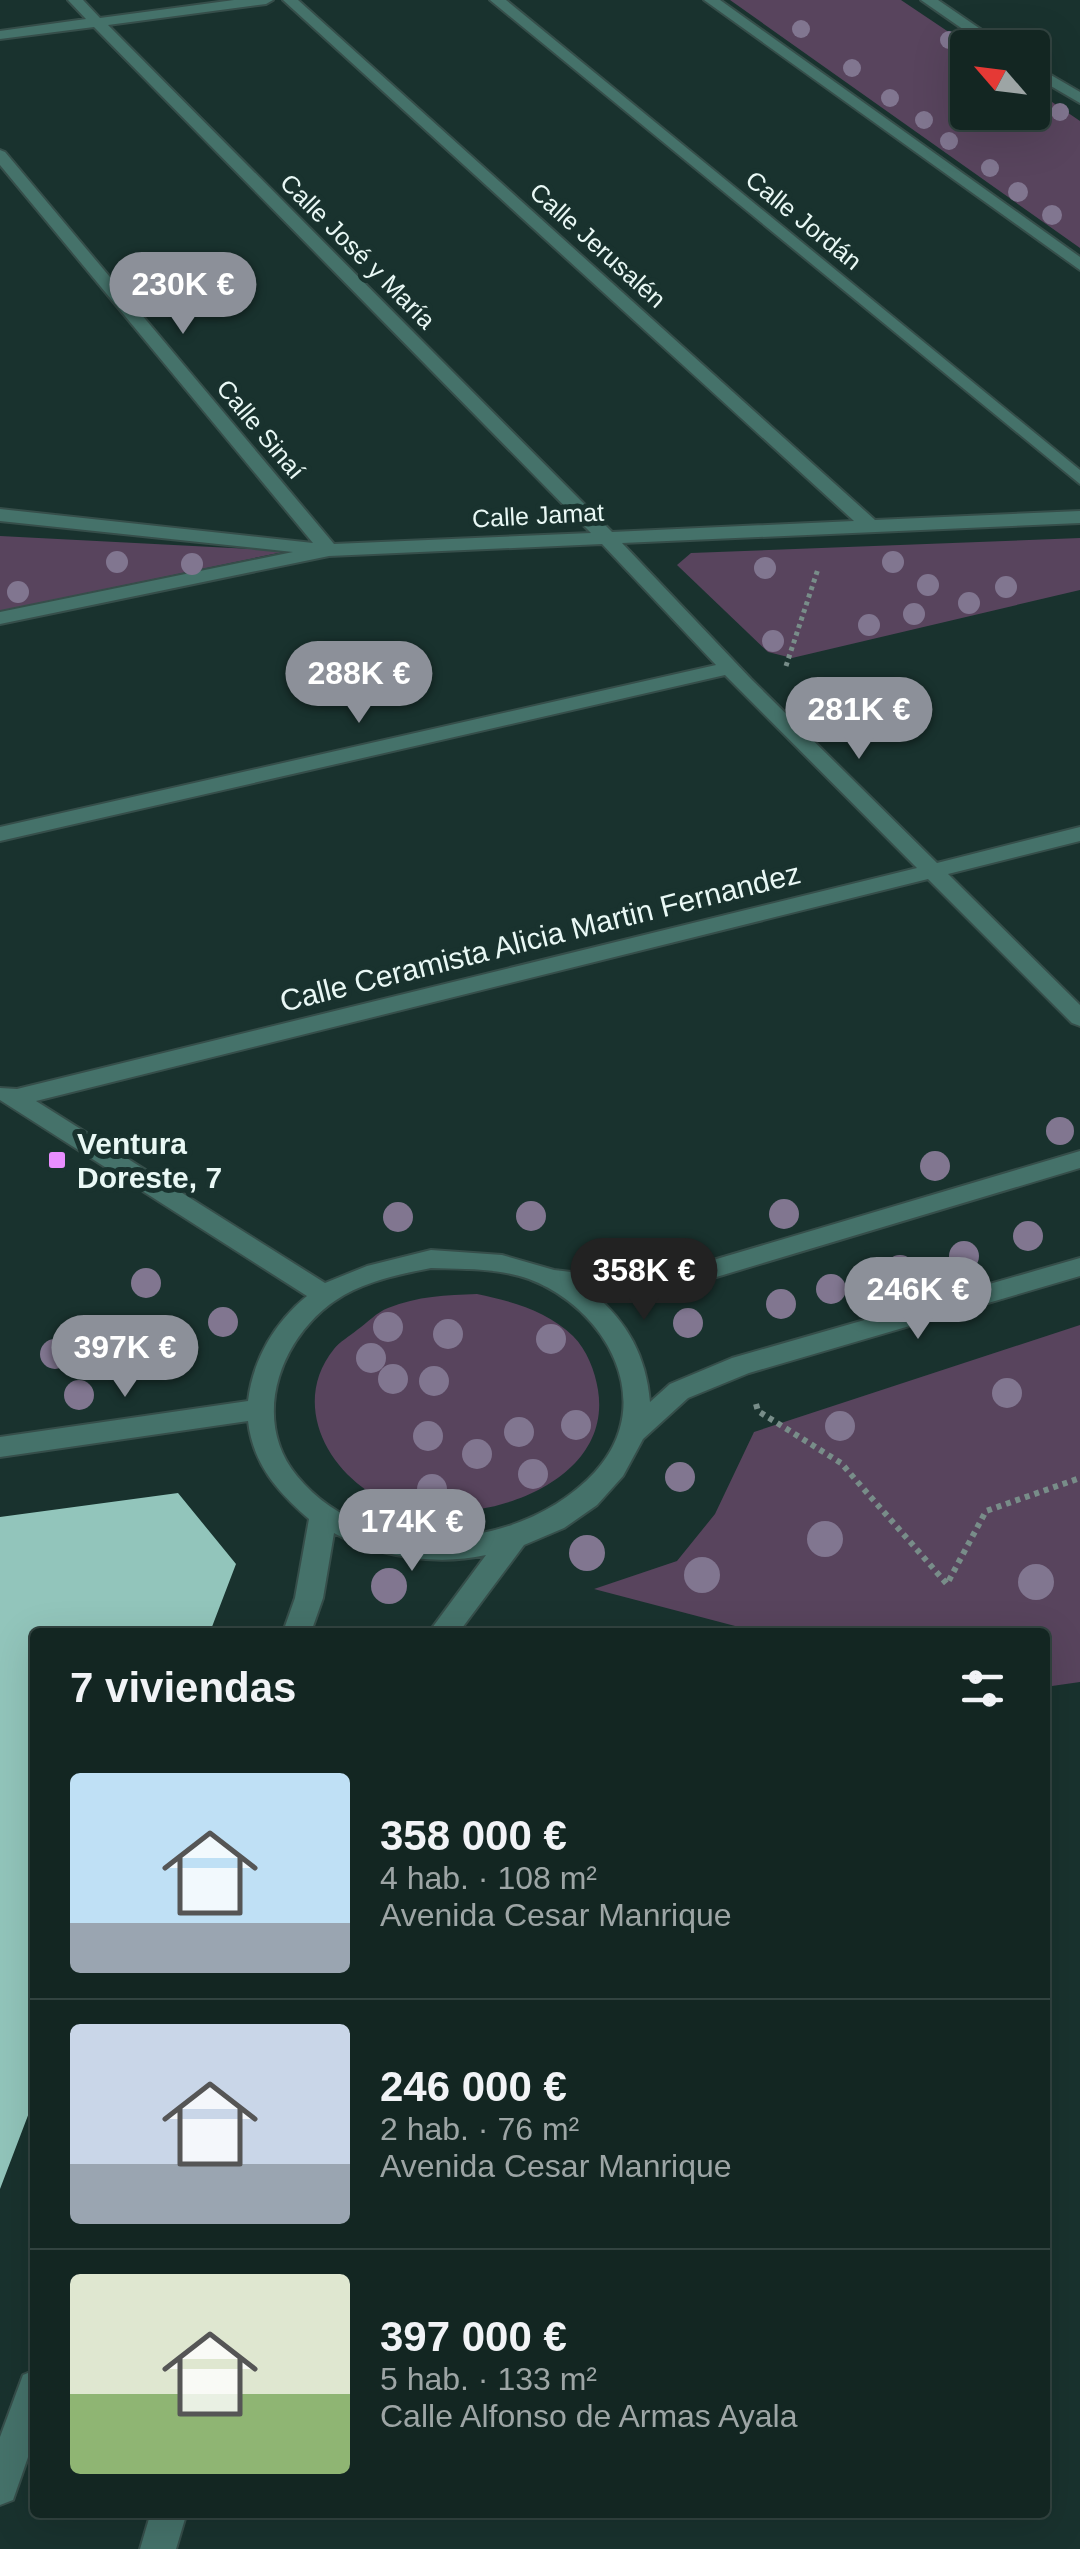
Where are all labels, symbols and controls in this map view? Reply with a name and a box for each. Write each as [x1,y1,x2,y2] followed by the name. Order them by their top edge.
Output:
[950,30,1050,130] north arrow
[950,30,1050,130] map controls
[741,165,867,275] street label: Calle Jordán
[275,168,441,334] street label: Calle José y María
[525,177,671,313] street label: Calle Jerusalén
[102,252,264,337] pin: 230K €
[131,266,235,302] text: 230K €
[211,374,311,484] street label: Calle Sinaí
[471,498,605,532] street label: Calle Jamat
[278,641,440,726] pin: 288K €
[307,655,411,691] text: 288K €
[778,677,940,762] pin: 281K €
[807,691,911,727] text: 281K €
[276,856,804,1018] street label: Calle Ceramista Alicia Martin Fernandez
[77,1127,222,1194] place label: Ventura Doreste, 7
[46,1149,68,1171] marker: Ventura Doreste, 7
[563,1238,725,1323] pin: 358K €
[592,1252,696,1288] text: 358K €
[837,1257,999,1342] pin: 246K €
[866,1271,970,1307] text: 246K €
[44,1315,206,1400] pin: 397K €
[73,1329,177,1365] text: 397K €
[331,1489,493,1574] pin: 174K €
[360,1503,464,1539] text: 174K €
[955,1661,1010,1716] icon: filters
[70,1664,296,1711] text: 7 viviendas
[380,1812,567,1859] text: 358 000 €
[150,1813,270,1933] icon: home
[380,1860,597,1896] text: 4 hab. · 108 m²
[380,1897,732,1933] text: Avenida Cesar Manrique
[380,2063,567,2110] text: 246 000 €
[150,2064,270,2184] icon: home
[380,2111,579,2147] text: 2 hab. · 76 m²
[380,2148,732,2184] text: Avenida Cesar Manrique
[380,2313,567,2360] text: 397 000 €
[150,2314,270,2434] icon: home
[380,2361,597,2397] text: 5 hab. · 133 m²
[380,2398,797,2434] text: Calle Alfonso de Armas Ayala

